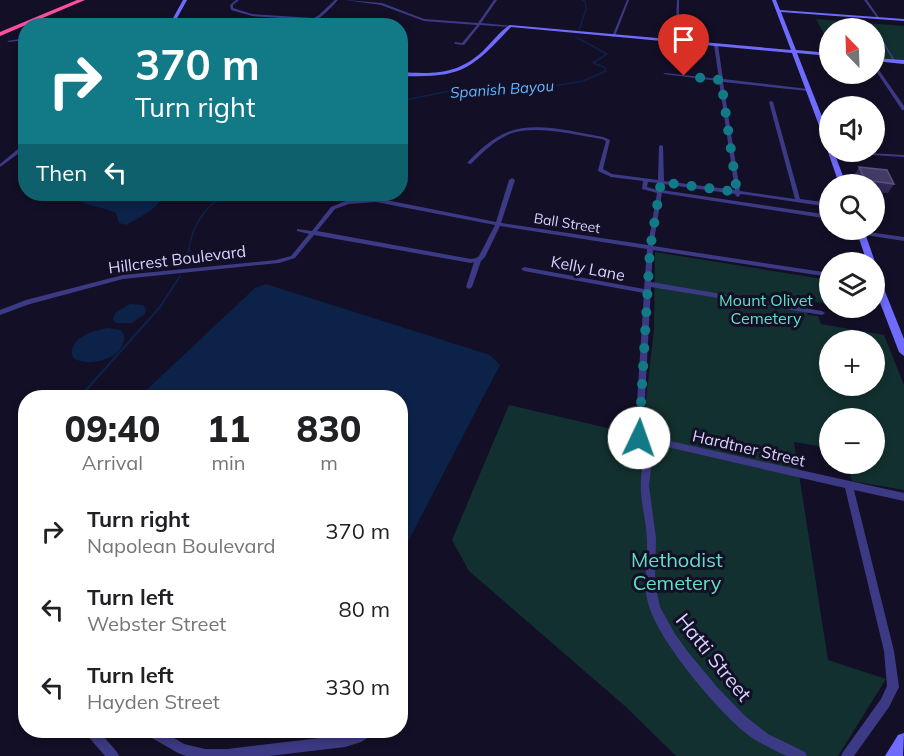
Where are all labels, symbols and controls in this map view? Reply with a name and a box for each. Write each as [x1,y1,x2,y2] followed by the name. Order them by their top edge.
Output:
[658,14,709,76] pin
[819,18,885,84] north arrow
[819,18,885,474] map controls
[667,23,700,56] icon: arrive
[135,38,260,91] text: 370 m
[36,42,114,120] icon: right
[449,76,555,102] water label: Spanish Bayou
[135,90,255,124] text: Turn right
[819,96,885,162] button: sound
[99,156,132,189] icon: left
[36,159,87,187] text: Then
[819,174,885,240] button: search
[533,209,602,237] street label: Ball Street
[107,241,247,277] street label: Hillcrest Boulevard
[549,251,627,285] street label: Kelly Lane
[819,252,885,318] button: layers
[719,290,813,328] park label: Mount Olivet Cemetery
[819,330,885,396] button: +
[65,406,160,451] text: 09:40
[207,406,250,451] text: 11
[297,406,361,451] text: 830
[607,406,671,470] position arrow
[819,408,885,474] button: −
[691,425,808,471] street label: Hardtner Street
[82,450,143,475] text: Arrival
[211,450,245,475] text: min
[320,450,338,475] text: m
[87,505,190,533] text: Turn right
[36,515,69,548] icon: right
[325,517,390,545] text: 370 m
[87,533,276,558] text: Napolean Boulevard
[631,547,723,595] park label: Methodist Cemetery
[87,583,174,611] text: Turn left
[36,593,69,626] icon: left
[339,595,390,623] text: 80 m
[671,608,757,706] street label: Hatti Street
[87,611,226,636] text: Webster Street
[87,661,174,689] text: Turn left
[36,671,69,704] icon: left
[325,673,390,701] text: 330 m
[87,689,220,714] text: Hayden Street

